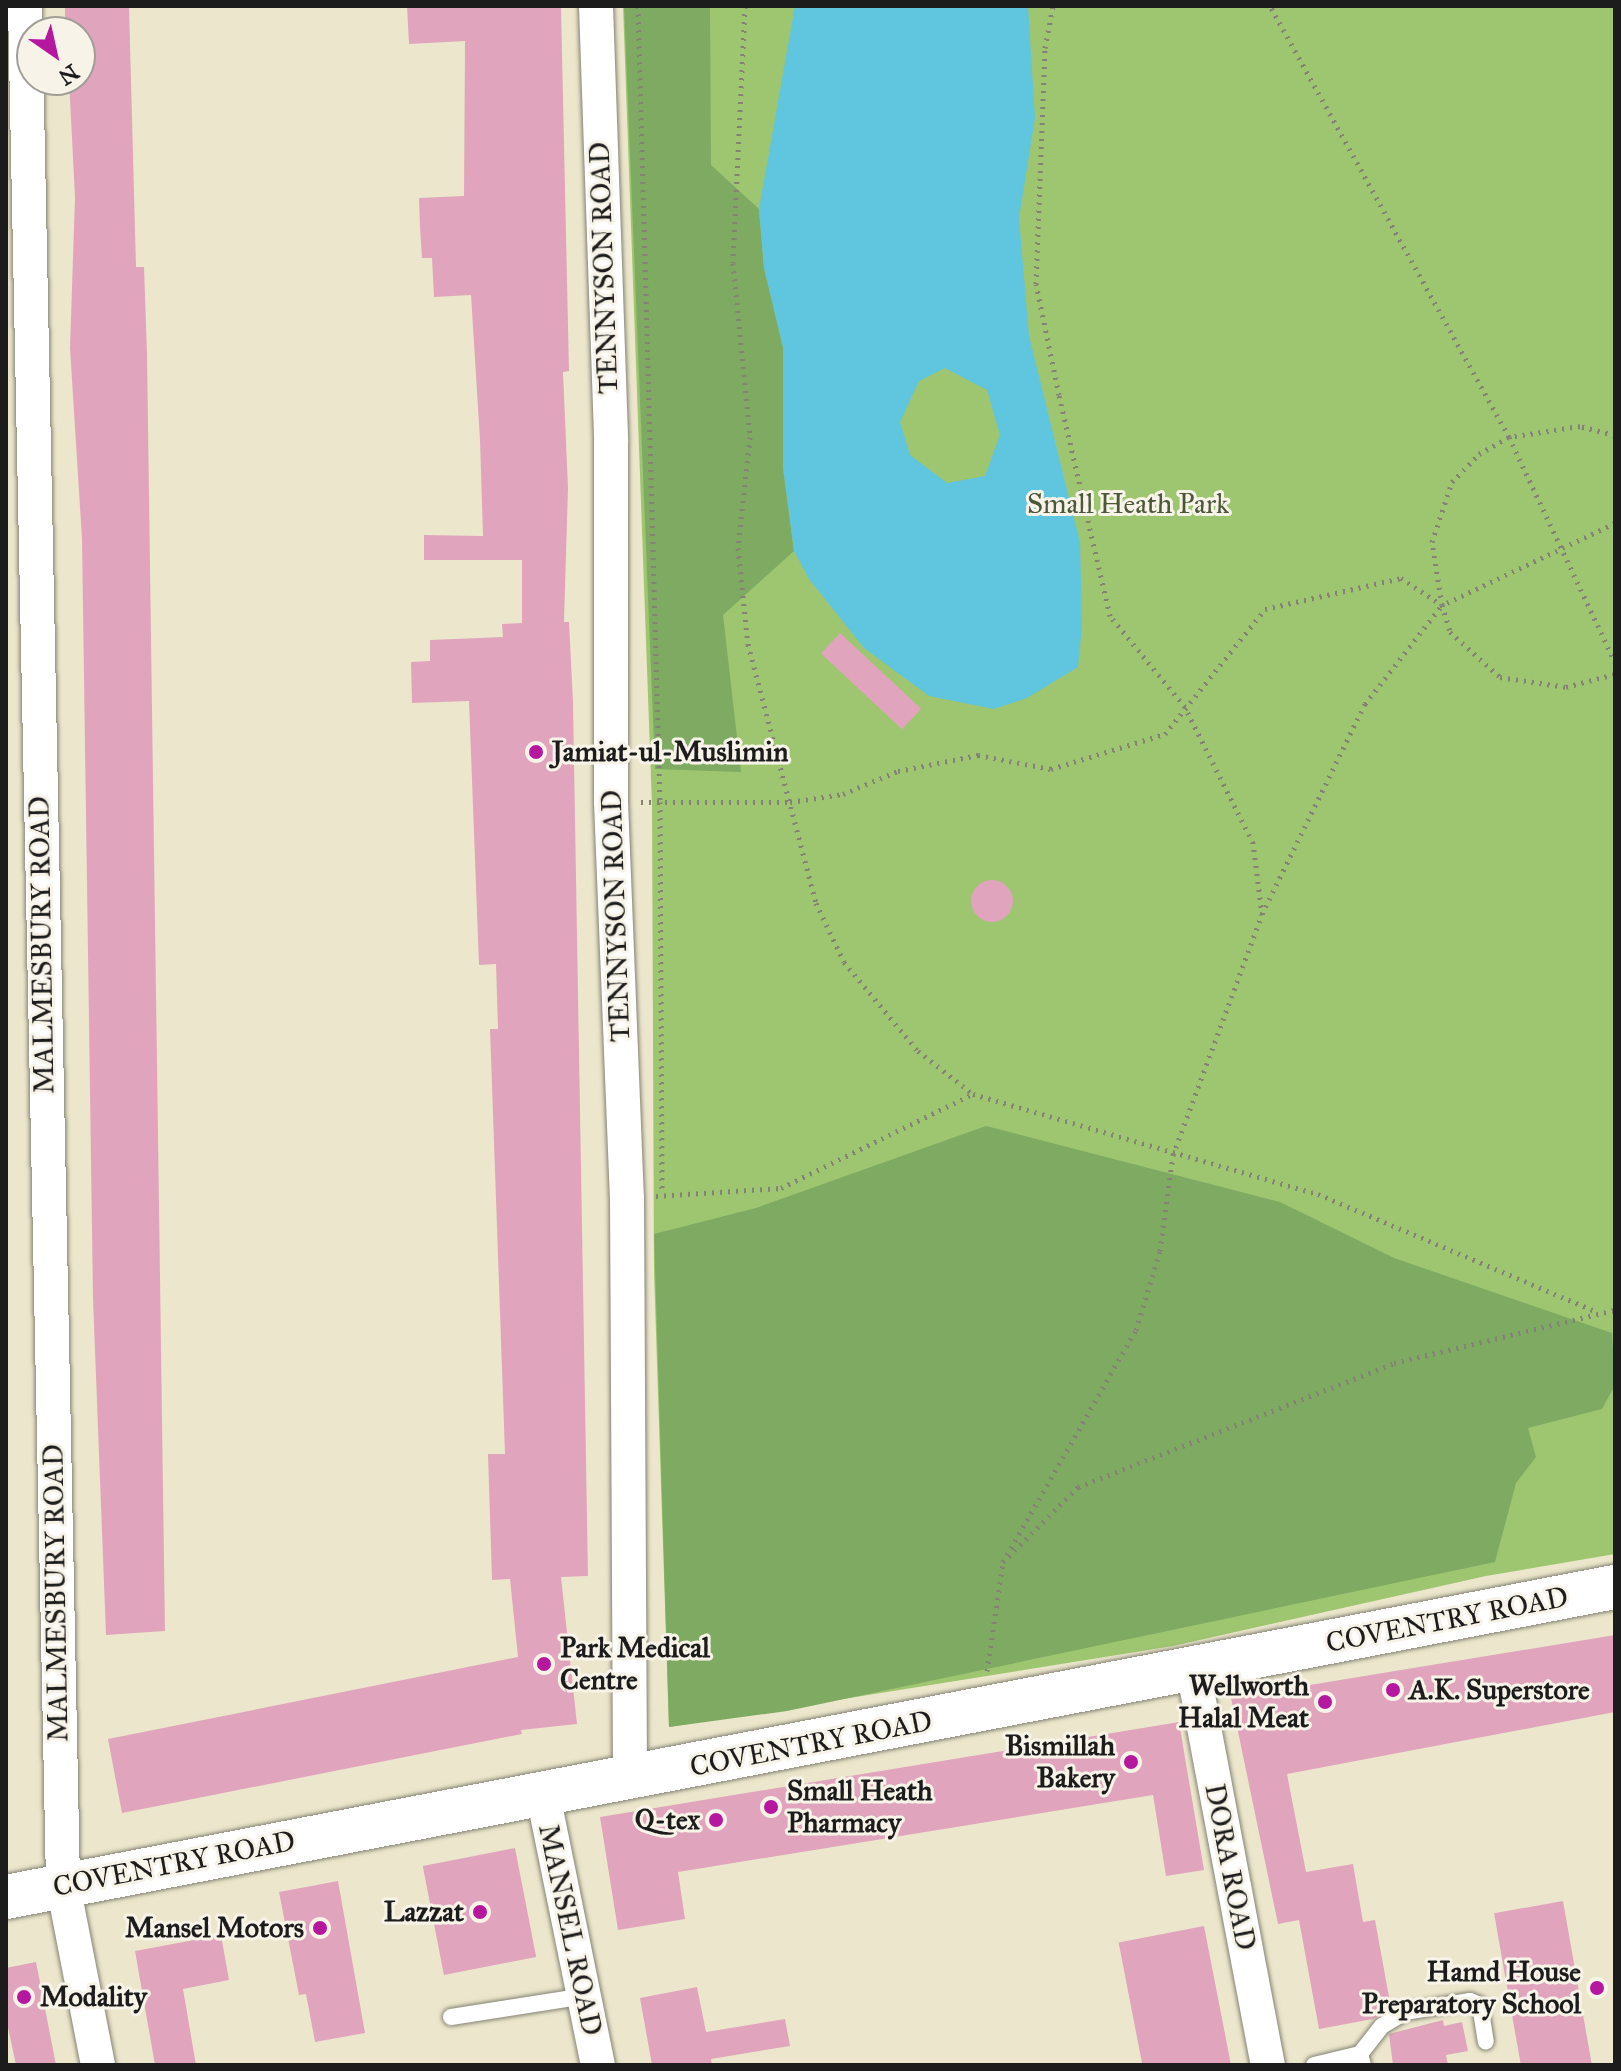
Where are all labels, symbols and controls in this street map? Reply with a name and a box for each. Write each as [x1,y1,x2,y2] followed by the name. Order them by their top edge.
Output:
[16,16,96,96] north arrow
[53,58,84,91] text: N
[583,141,625,395] street label: TENNYSON ROAD
[1027,487,1229,521] park label: Small Heath Park
[552,735,788,769] place label: Jamiat-ul-Muslimin
[527,743,545,761] marker: Jamiat-ul-Muslimin
[595,789,637,1043] street label: TENNYSON ROAD
[23,796,61,1094] street label: MALMESBURY ROAD
[37,1444,75,1742] street label: MALMESBURY ROAD
[1323,1580,1571,1660] street label: COVENTRY ROAD
[560,1631,710,1697] place label: Park Medical Centre
[535,1655,553,1673] marker: Park Medical Centre
[1178,1669,1309,1735] place label: Wellworth Halal Meat
[1409,1673,1590,1707] place label: A.K. Superstore
[1384,1681,1402,1699] marker: A.K. Superstore
[1316,1693,1334,1711] marker: Wellworth Halal Meat
[687,1704,935,1784] street label: COVENTRY ROAD
[1005,1729,1115,1795] place label: Bismillah Bakery
[1122,1753,1140,1771] marker: Bismillah Bakery
[787,1774,933,1840] place label: Small Heath Pharmacy
[1197,1781,1263,1953] street label: DORA ROAD
[762,1798,780,1816] marker: Small Heath Pharmacy
[635,1803,700,1837] place label: Q-tex
[707,1811,725,1829] marker: Q-tex
[531,1821,609,2039] street label: MANSEL ROAD
[50,1824,298,1904] street label: COVENTRY ROAD
[384,1895,464,1929] place label: Lazzat
[471,1903,489,1921] marker: Lazzat
[125,1911,304,1945] place label: Mansel Motors
[311,1919,329,1937] marker: Mansel Motors
[1362,1955,1581,2021] place label: Hamd House Preparatory School
[1588,1979,1606,1997] marker: Hamd House Preparatory School
[40,1980,147,2014] place label: Modality
[15,1988,33,2006] marker: Modality

